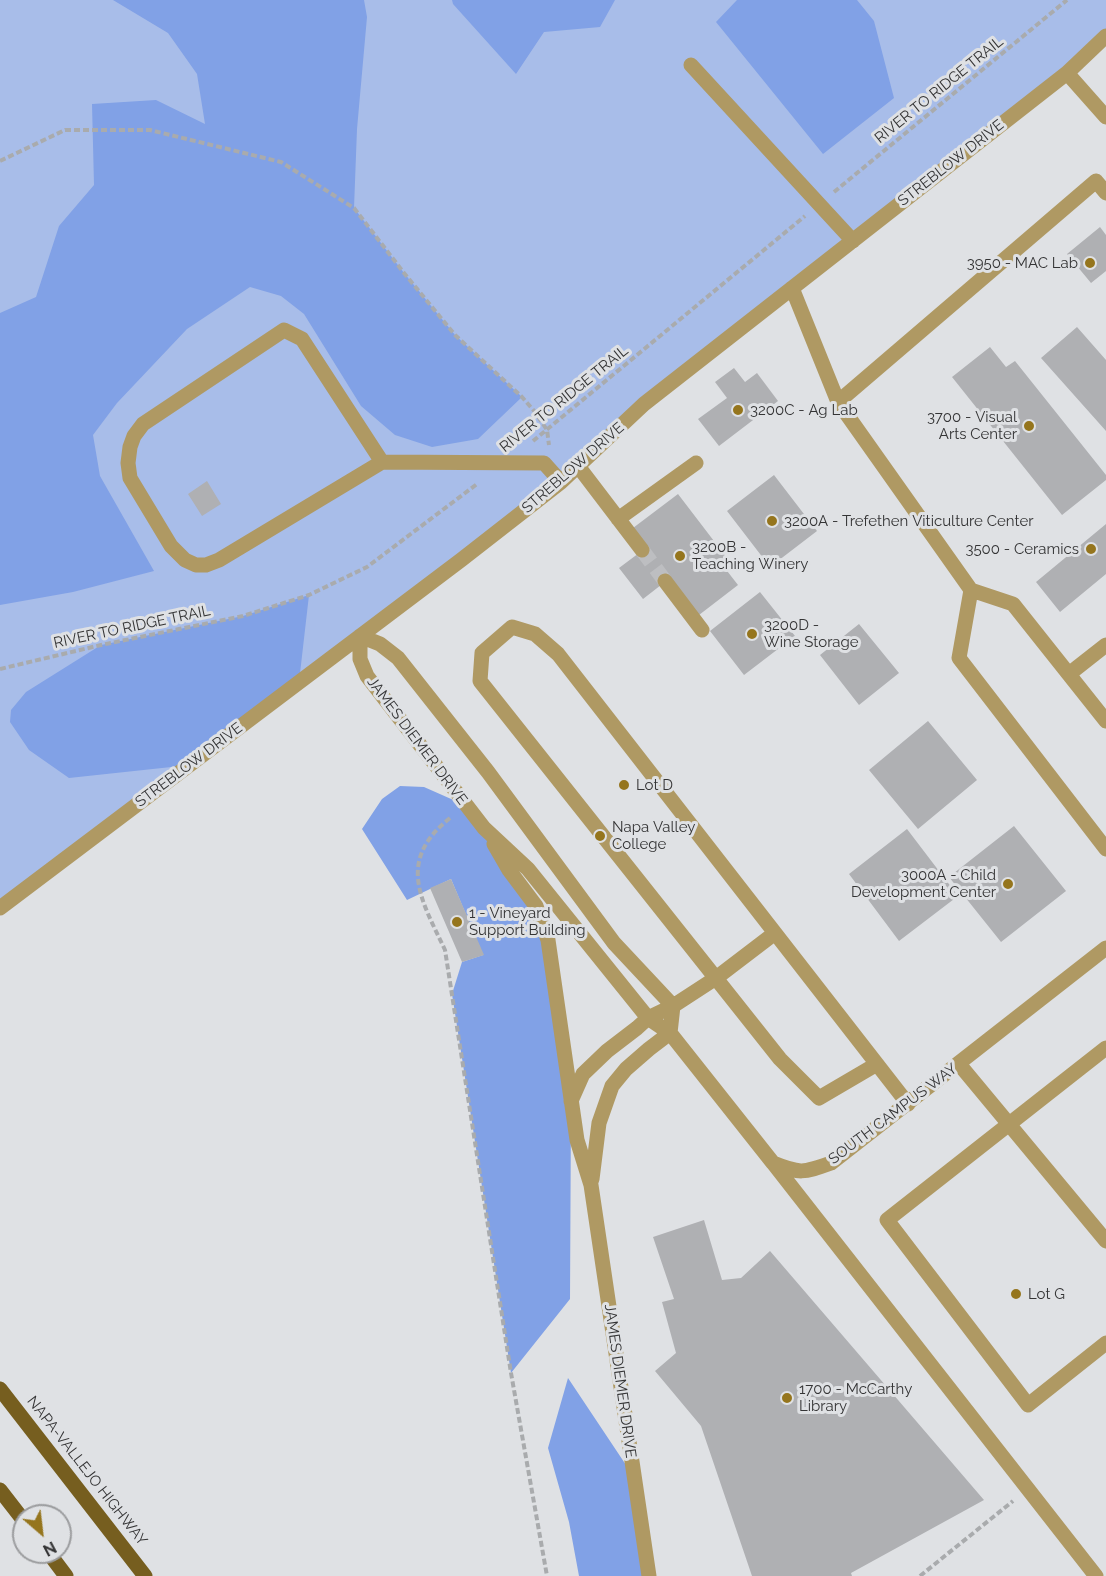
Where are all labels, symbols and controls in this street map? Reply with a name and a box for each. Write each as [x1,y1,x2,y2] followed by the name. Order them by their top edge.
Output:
[871,33,1007,147] street label: RIVER TO RIDGE TRAIL
[894,116,1008,210] street label: STREBLOW DRIVE
[967,254,1078,272] place label: 3950 - MAC Lab
[1083,256,1097,270] marker: 3950 - MAC Lab
[496,342,632,456] street label: RIVER TO RIDGE TRAIL
[750,401,858,419] place label: 3200C - Ag Lab
[731,403,745,417] marker: 3200C - Ag Lab
[927,408,1017,443] place label: 3700 - Visual Arts Center
[518,419,628,517] street label: STREBLOW DRIVE
[1022,419,1036,433] marker: 3700 - Visual Arts Center
[784,512,1033,530] place label: 3200A - Trefethen Viticulture Center
[765,514,779,528] marker: 3200A - Trefethen Viticulture Center
[692,538,808,573] place label: 3200B - Teaching Winery
[965,540,1079,558] place label: 3500 - Ceramics
[1084,542,1098,556] marker: 3500 - Ceramics
[673,549,687,563] marker: 3200B - Teaching Winery
[52,602,212,652] street label: RIVER TO RIDGE TRAIL
[764,616,859,651] place label: 3200D - Wine Storage
[745,627,759,641] marker: 3200D - Wine Storage
[363,674,471,808] street label: JAMES DIEMER DRIVE
[132,719,246,811] street label: STREBLOW DRIVE
[636,776,673,794] place label: Lot D
[617,778,631,792] marker: Lot D
[612,818,695,853] place label: Napa Valley College
[593,829,607,843] marker: Napa Valley College
[851,866,996,901] place label: 3000A - Child Development Center
[1001,877,1015,891] marker: 3000A - Child Development Center
[469,904,585,939] place label: 1 - Vineyard Support Building
[450,915,464,929] marker: 1 - Vineyard Support Building
[825,1060,961,1168] street label: SOUTH CAMPUS WAY
[1028,1285,1065,1303] place label: Lot G
[1009,1287,1023,1301] marker: Lot G
[600,1303,640,1459] street label: JAMES DIEMER DRIVE
[799,1380,912,1415] place label: 1700 - McCarthy Library
[780,1391,794,1405] marker: 1700 - McCarthy Library
[23,1393,151,1549] street label: NAPA-VALLEJO HIGHWAY
[12,1504,72,1564] north arrow

